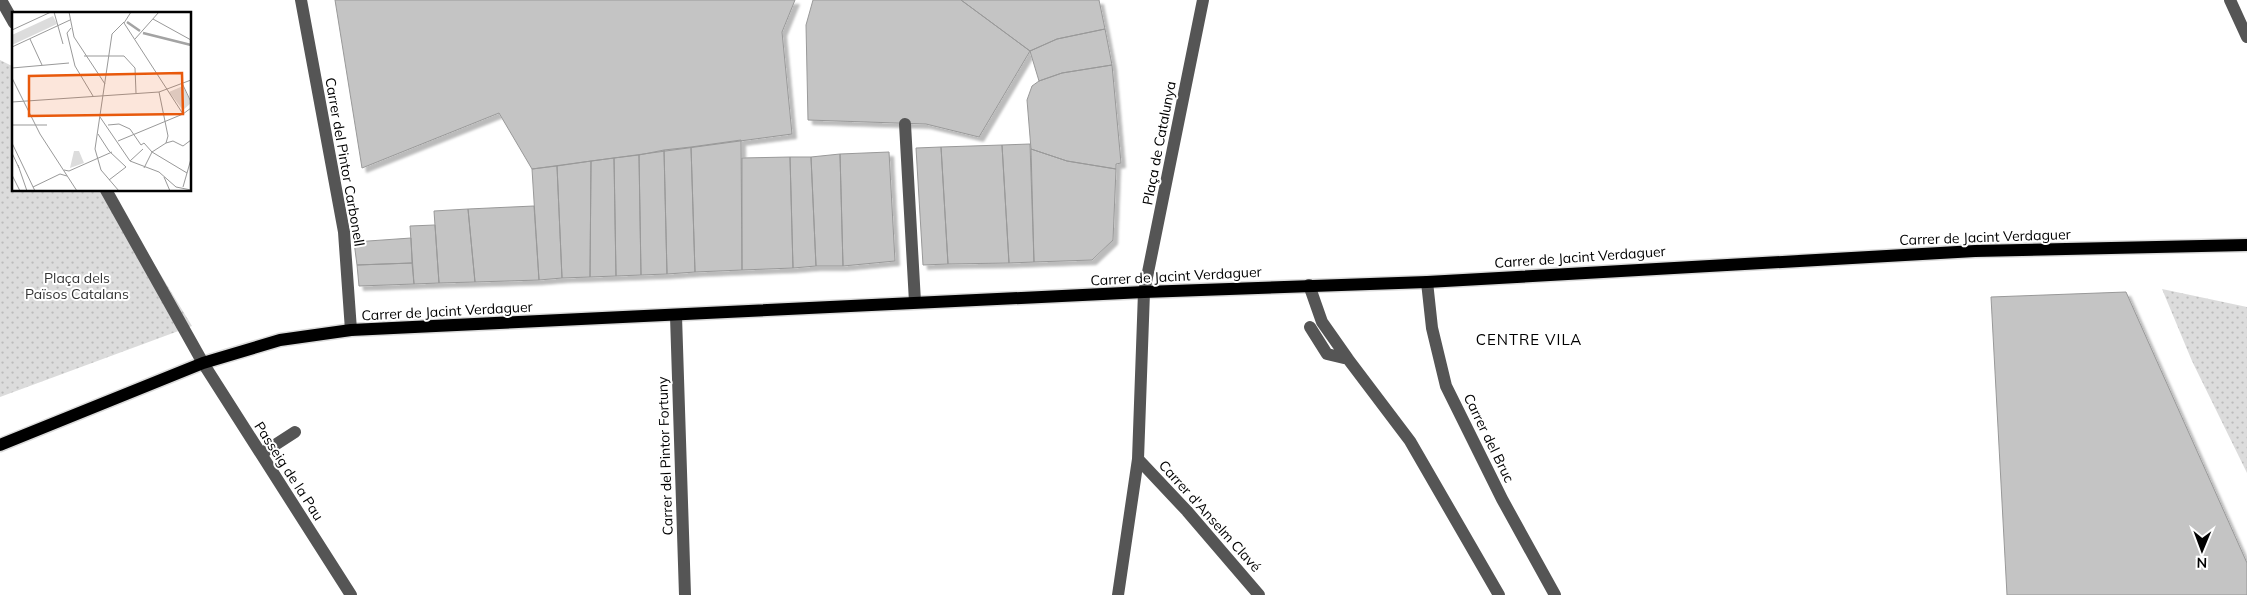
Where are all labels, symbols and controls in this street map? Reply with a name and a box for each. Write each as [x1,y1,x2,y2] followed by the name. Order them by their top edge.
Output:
[12,12,191,191] inset map
[321,76,369,248] street label: Carrer del Pintor Carbonell
[1138,80,1180,206] street label: Plaça de Catalunya
[1899,225,2072,249] street label: Carrer de Jacint Verdaguer
[1494,242,1667,272] street label: Carrer de Jacint Verdaguer
[1090,262,1263,289] street label: Carrer de Jacint Verdaguer
[25,269,129,303] park label: Plaça dels Països Catalans
[361,297,534,324] street label: Carrer de Jacint Verdaguer
[1476,330,1582,349] district label: CENTRE VILA
[653,376,677,536] street label: Carrer del Pintor Fortuny
[1460,391,1518,485] street label: Carrer del Bruc
[250,418,328,524] street label: Passeig de la Pau
[1155,456,1265,576] street label: Carrer d'Anselm Clavé
[2177,525,2227,575] north arrow
[2196,554,2207,572] text: N

